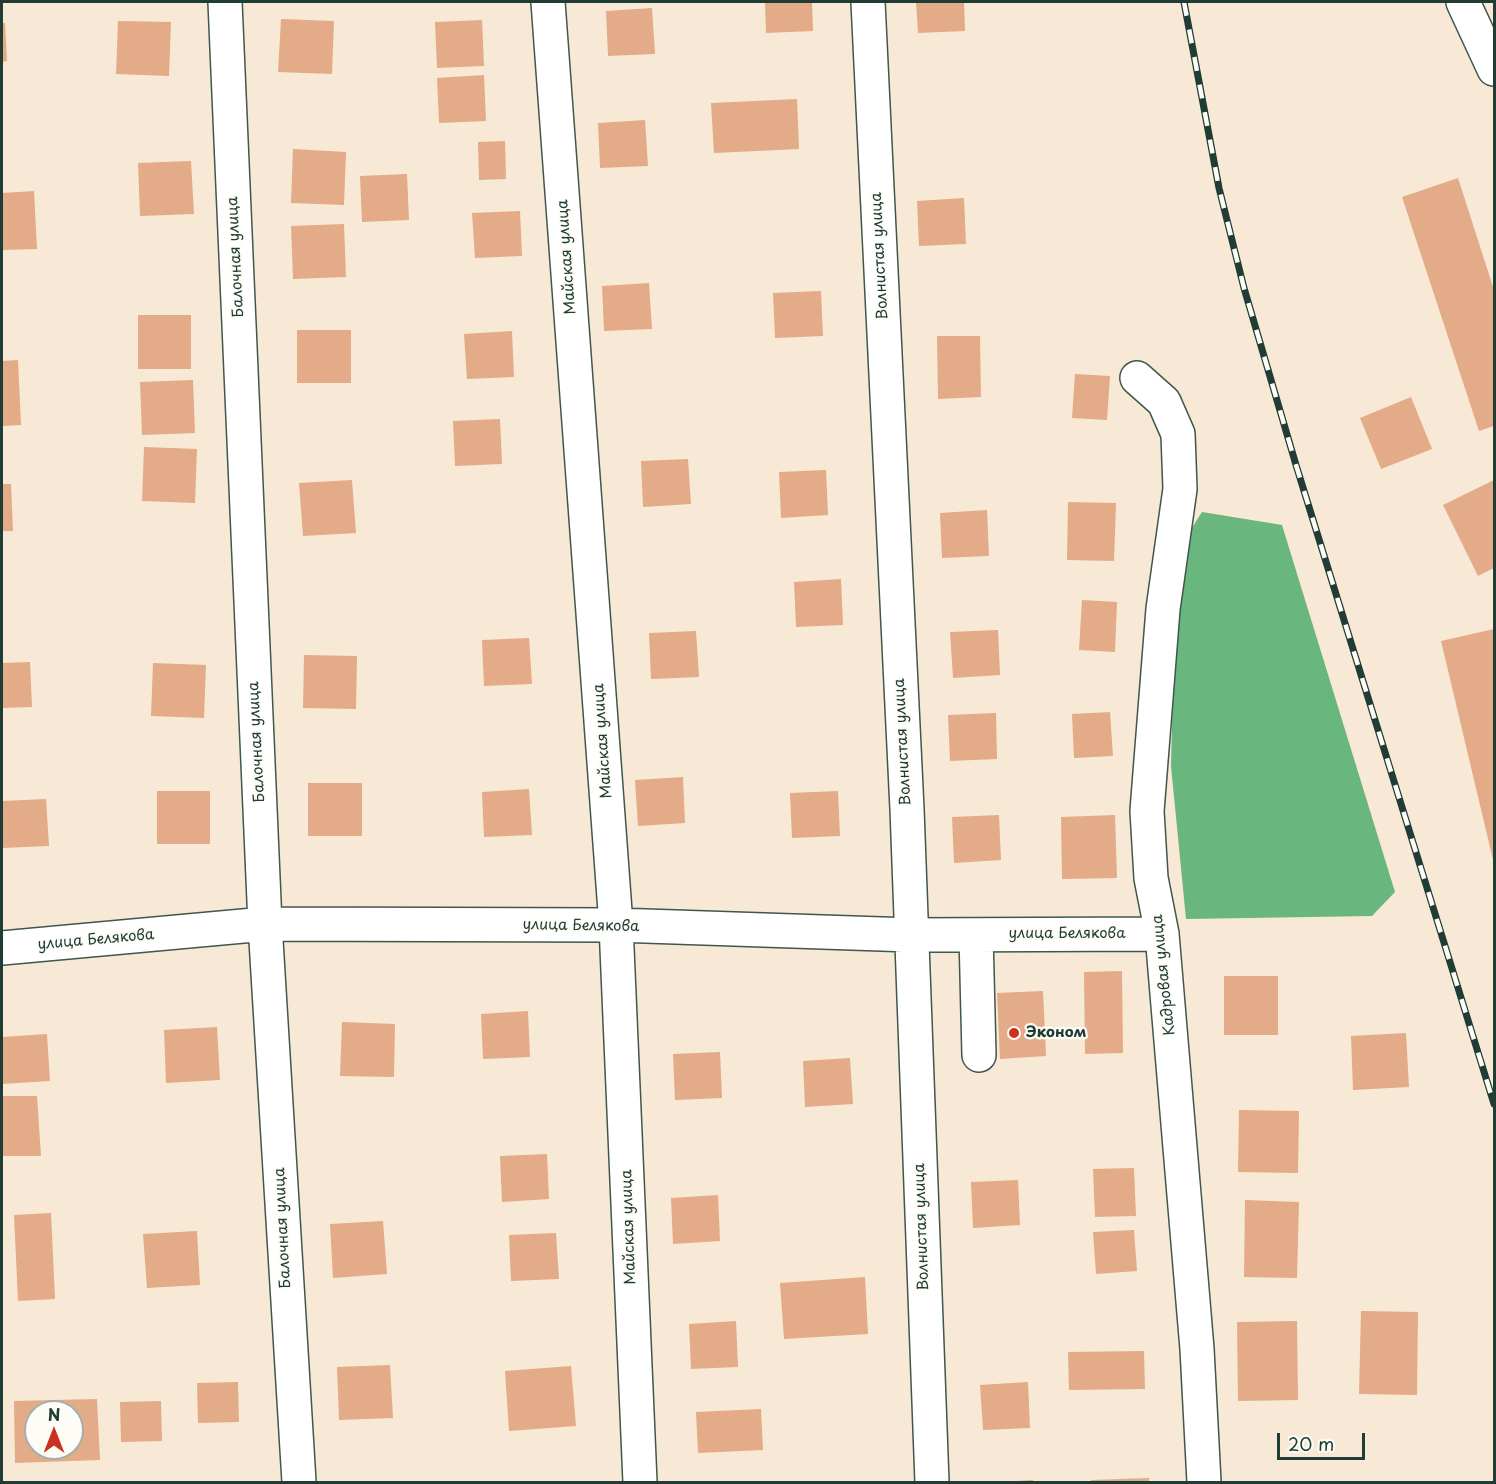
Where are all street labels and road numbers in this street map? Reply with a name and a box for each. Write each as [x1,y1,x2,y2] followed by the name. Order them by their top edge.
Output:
[868,192,892,320] street label: Волнистая улица
[224,196,248,318] street label: Балочная улица
[554,199,580,315] street label: Майская улица
[891,678,915,806] street label: Волнистая улица
[245,681,269,803] street label: Балочная улица
[590,683,616,799] street label: Майская улица
[1149,914,1179,1036] street label: Кадровая улица
[522,916,640,936] street label: улица Белякова
[1009,925,1125,943] street label: улица Белякова
[37,926,155,954] street label: улица Белякова
[911,1163,933,1291] street label: Волнистая улица
[271,1167,295,1289] street label: Балочная улица
[618,1169,640,1285] street label: Майская улица

